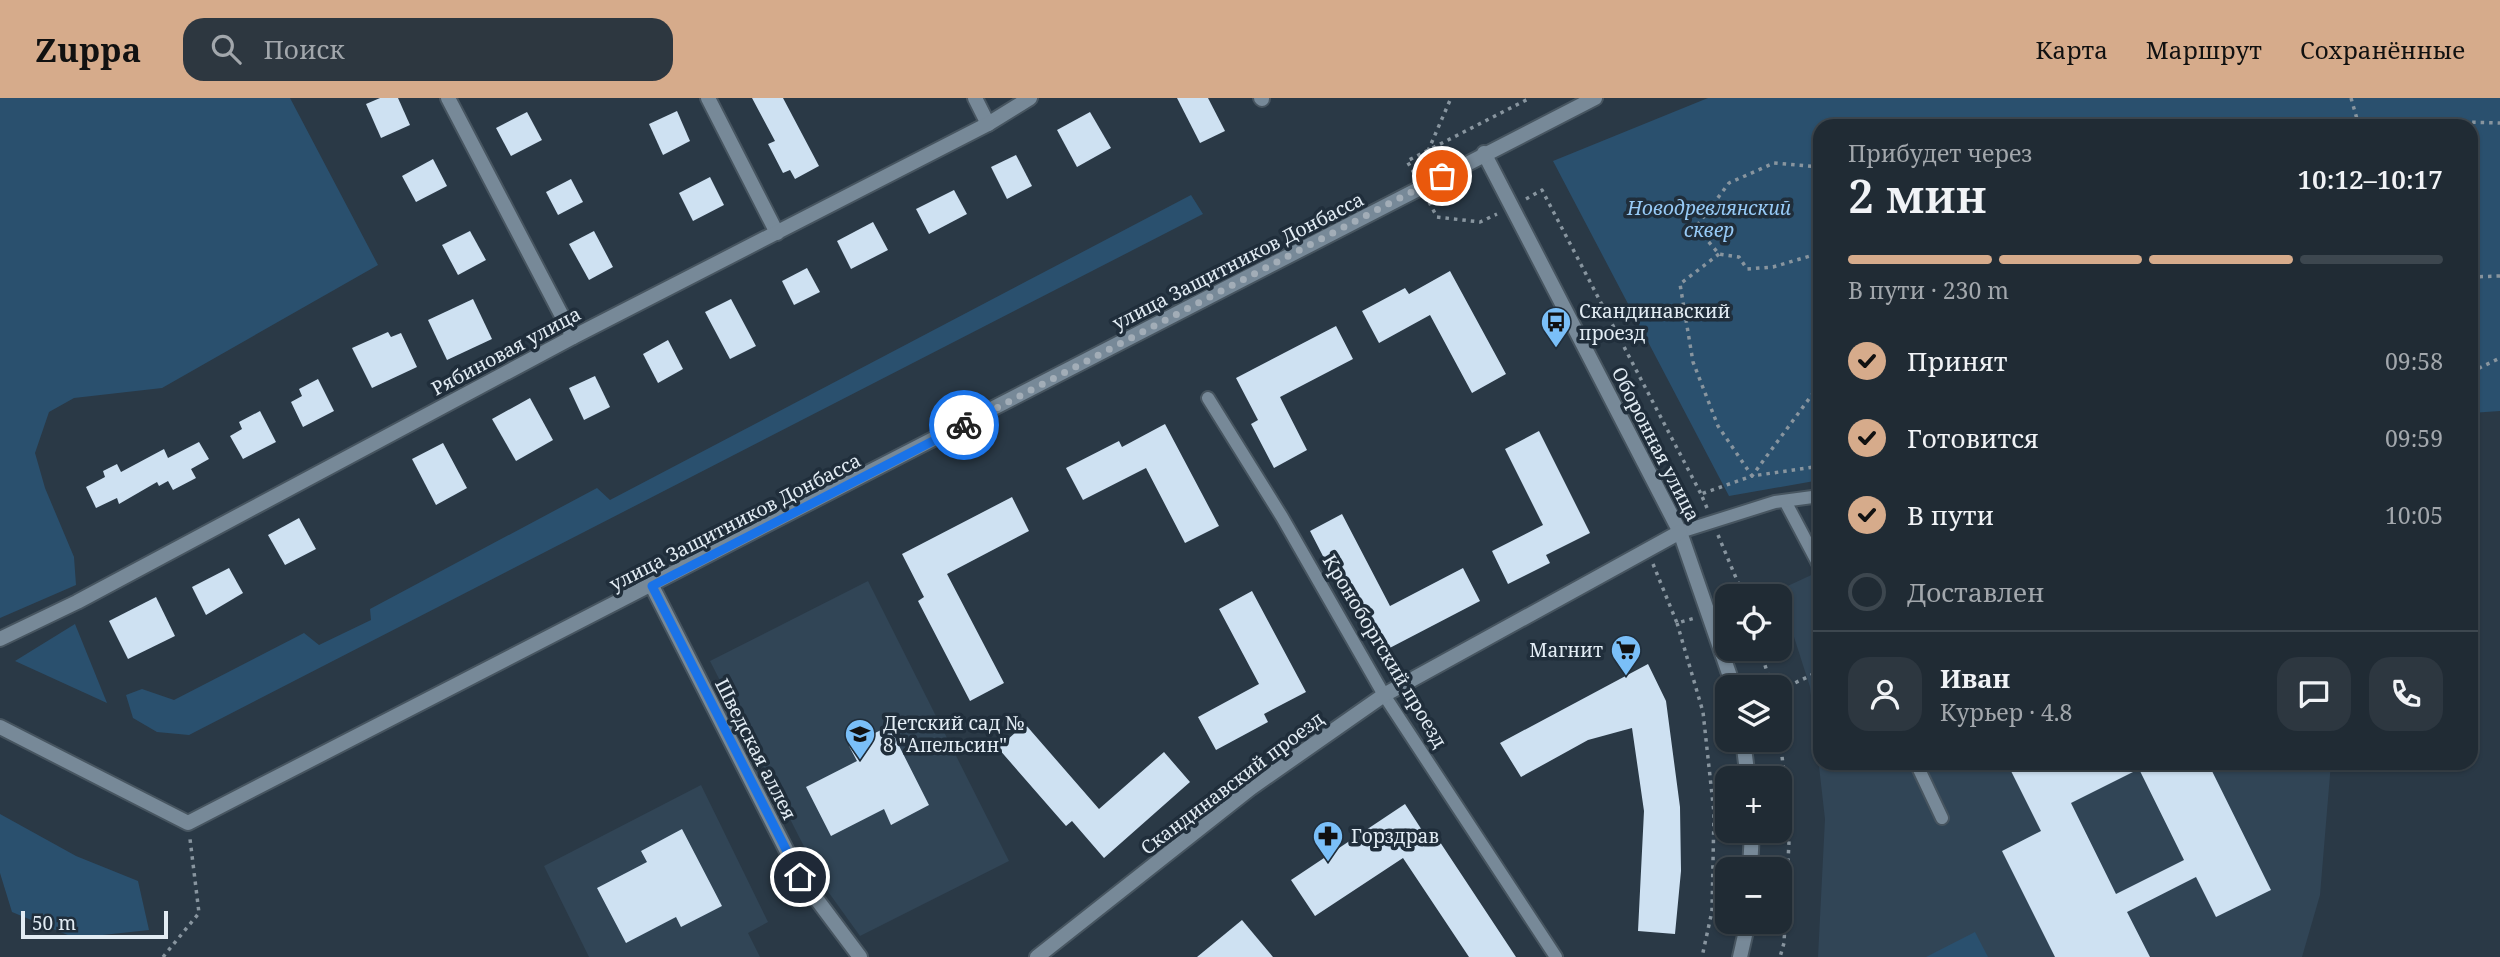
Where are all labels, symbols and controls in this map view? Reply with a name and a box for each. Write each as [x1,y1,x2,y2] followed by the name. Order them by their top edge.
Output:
[183,18,673,81] search box
[35,27,141,72] text: Zuppa
[207,30,245,68] icon: search
[263,31,345,67] text: Поиск
[2036,33,2108,66] text: Карта
[2146,33,2262,66] text: Маршрут
[2300,33,2465,66] text: Сохранённые
[1848,137,2032,169] text: Прибудет через
[1412,146,1472,206] pin
[1423,157,1461,195] icon: bag
[2297,161,2443,197] text: 10:12–10:17
[1848,164,1987,226] text: 2 мин
[1108,186,1368,336] street label: улица Защитников Донбасса
[1626,195,1791,243] park label: Новодревлянский сквер
[1848,274,2009,306] text: В пути · 230 m
[1579,298,1730,346] place label: Скандинавский проезд
[427,301,585,401] street label: Рябиновая улица
[1539,305,1573,349] bus stop icon: Скандинавский проезд
[1848,342,1886,380] icon: check
[1907,343,2008,379] text: Принят
[2385,345,2443,377] text: 09:58
[1606,362,1706,526] street label: Оборонная улица
[929,390,999,460] courier
[945,406,983,444] icon: bike
[1848,419,1886,457] icon: check
[1907,420,2039,456] text: Готовится
[2385,422,2443,454] text: 09:59
[605,447,865,597] street label: улица Защитников Донбасса
[1848,496,1886,534] icon: check
[1907,497,1994,533] text: В пути
[2385,499,2443,531] text: 10:05
[1317,550,1453,753] street label: Кроноборгский проезд
[1907,574,2044,610] text: Доставлен
[1715,584,1792,934] map controls
[1715,584,1792,661] button: locate
[1609,633,1643,677] supermarket icon: Магнит
[1529,637,1603,663] place label: Магнит
[1848,657,1922,731] button: person
[2277,657,2351,731] button: chat
[2369,657,2443,731] button: phone
[1940,660,2010,696] text: Иван
[709,674,803,824] street label: Шведская аллея
[1715,675,1792,752] button: layers
[1940,696,2072,728] text: Курьер · 4.8
[1135,705,1329,860] street label: Скандинавский проезд
[883,710,1025,758] place label: Детский сад № 8 "Апельсин"
[843,717,877,761] school or university icon: Детский сад № 8 "Апельсин"
[1715,766,1792,843] button: +
[1311,819,1345,863] pharmacy icon: Горздрав
[1351,823,1439,849] place label: Горздрав
[770,847,830,907] pin
[1715,857,1792,934] button: −
[781,858,819,896] icon: home
[21,908,168,940] scale bar
[32,910,76,936] text: 50 m

